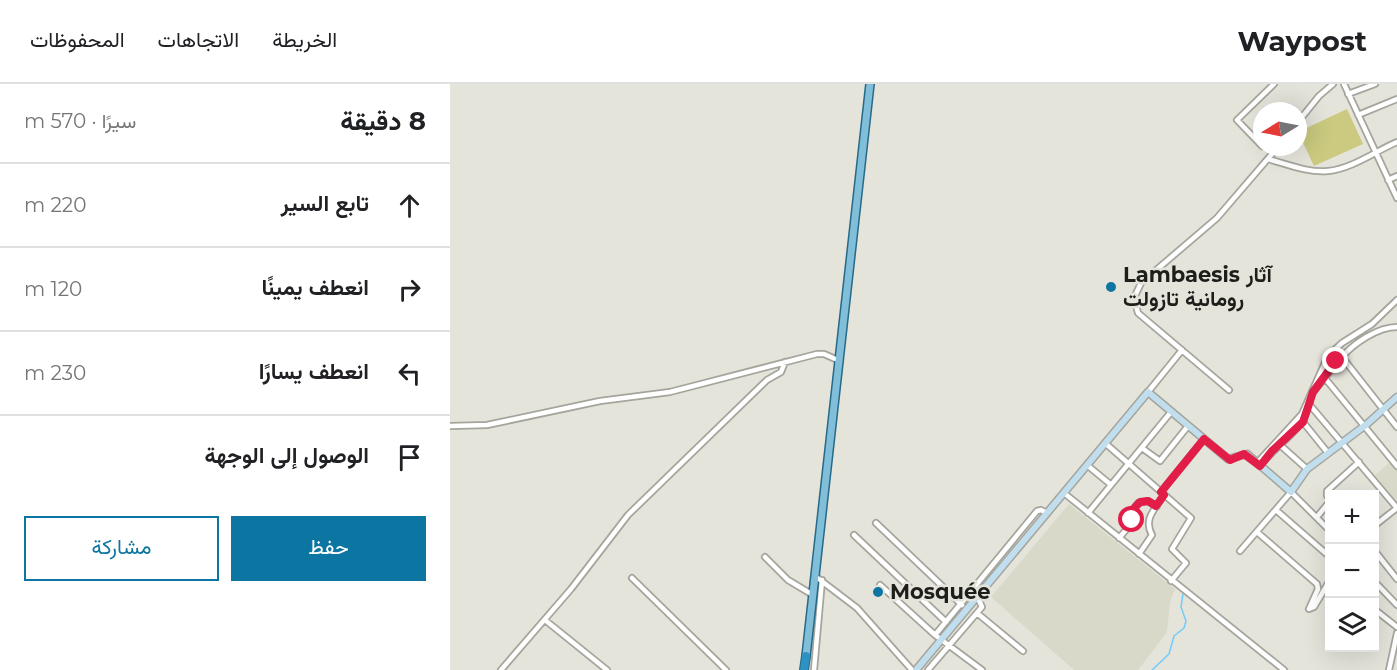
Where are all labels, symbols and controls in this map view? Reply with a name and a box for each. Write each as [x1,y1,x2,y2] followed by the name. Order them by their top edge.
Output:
[1238,24,1367,58] text: Waypost
[30,27,125,52] text: المحفوظات
[158,27,239,52] text: الاتجاهات
[272,27,337,52] text: الخريطة
[1253,102,1307,156] north arrow
[340,105,426,137] text: 8 دقيقة
[24,109,136,133] text: سيرًا · 570 m
[393,189,426,222] icon: ahead
[281,190,369,217] text: تابع السير
[24,193,86,217] text: 220 m
[1123,262,1273,312] place label: Lambaesis آثار رومانية تازولت
[393,273,426,306] icon: right
[261,274,369,301] text: انعطف يمينًا
[24,277,82,301] text: 120 m
[1104,280,1118,294] marker: Lambaesis آثار رومانية تازولت
[1322,347,1348,373] route end
[393,357,426,390] icon: left
[259,358,369,385] text: انعطف يسارًا
[24,361,86,385] text: 230 m
[393,441,426,474] icon: arrive
[204,442,369,469] text: الوصول إلى الوجهة
[1325,490,1379,652] map controls
[1325,490,1379,544] button: +
[1118,506,1144,532] route start
[24,516,219,581] button: مشاركة
[231,516,426,581] button: حفظ
[1325,544,1379,598] button: −
[890,579,990,604] place label: Mosquée
[871,585,885,599] marker: Mosquée
[1325,598,1379,652] button: layers

